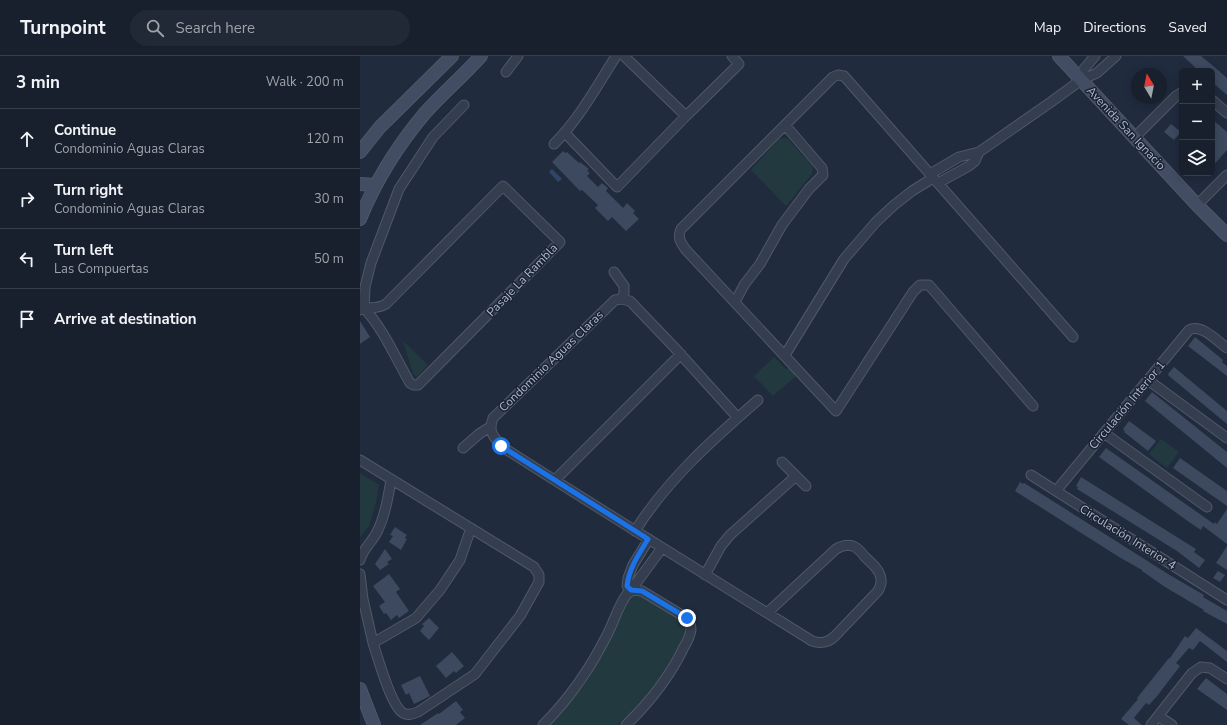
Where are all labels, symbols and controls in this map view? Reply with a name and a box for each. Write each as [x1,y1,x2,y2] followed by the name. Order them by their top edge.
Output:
[130,10,410,46] search box
[20,15,106,41] text: Turnpoint
[144,17,166,39] icon: search
[176,18,255,38] text: Search here
[1034,18,1061,37] text: Map
[1083,18,1146,37] text: Directions
[1168,18,1207,37] text: Saved
[1131,68,1167,104] north arrow
[1179,68,1215,176] map controls
[1179,68,1215,104] button: +
[16,71,60,94] text: 3 min
[266,73,344,91] text: Walk · 200 m
[1083,83,1169,174] street label: Avenida San Ignacio
[1179,104,1215,140] button: −
[54,120,116,140] text: Continue
[16,128,38,150] icon: ahead
[306,130,344,148] text: 120 m
[54,140,205,158] text: Condominio Aguas Claras
[1179,140,1215,176] button: layers
[54,180,123,200] text: Turn right
[16,188,38,210] icon: right
[314,190,344,208] text: 30 m
[54,200,205,218] text: Condominio Aguas Claras
[54,240,113,260] text: Turn left
[483,240,561,320] street label: Pasaje La Rambla
[16,248,38,270] icon: left
[314,250,344,268] text: 50 m
[54,260,149,278] text: Las Compuertas
[495,307,607,415] street label: Condominio Aguas Claras
[16,308,38,330] icon: arrive
[54,309,197,329] text: Arrive at destination
[1085,357,1169,453] street label: Circulación Interior 1
[492,437,510,455] route start
[1077,501,1179,573] street label: Circulación Interior 4
[678,609,696,627] route end

